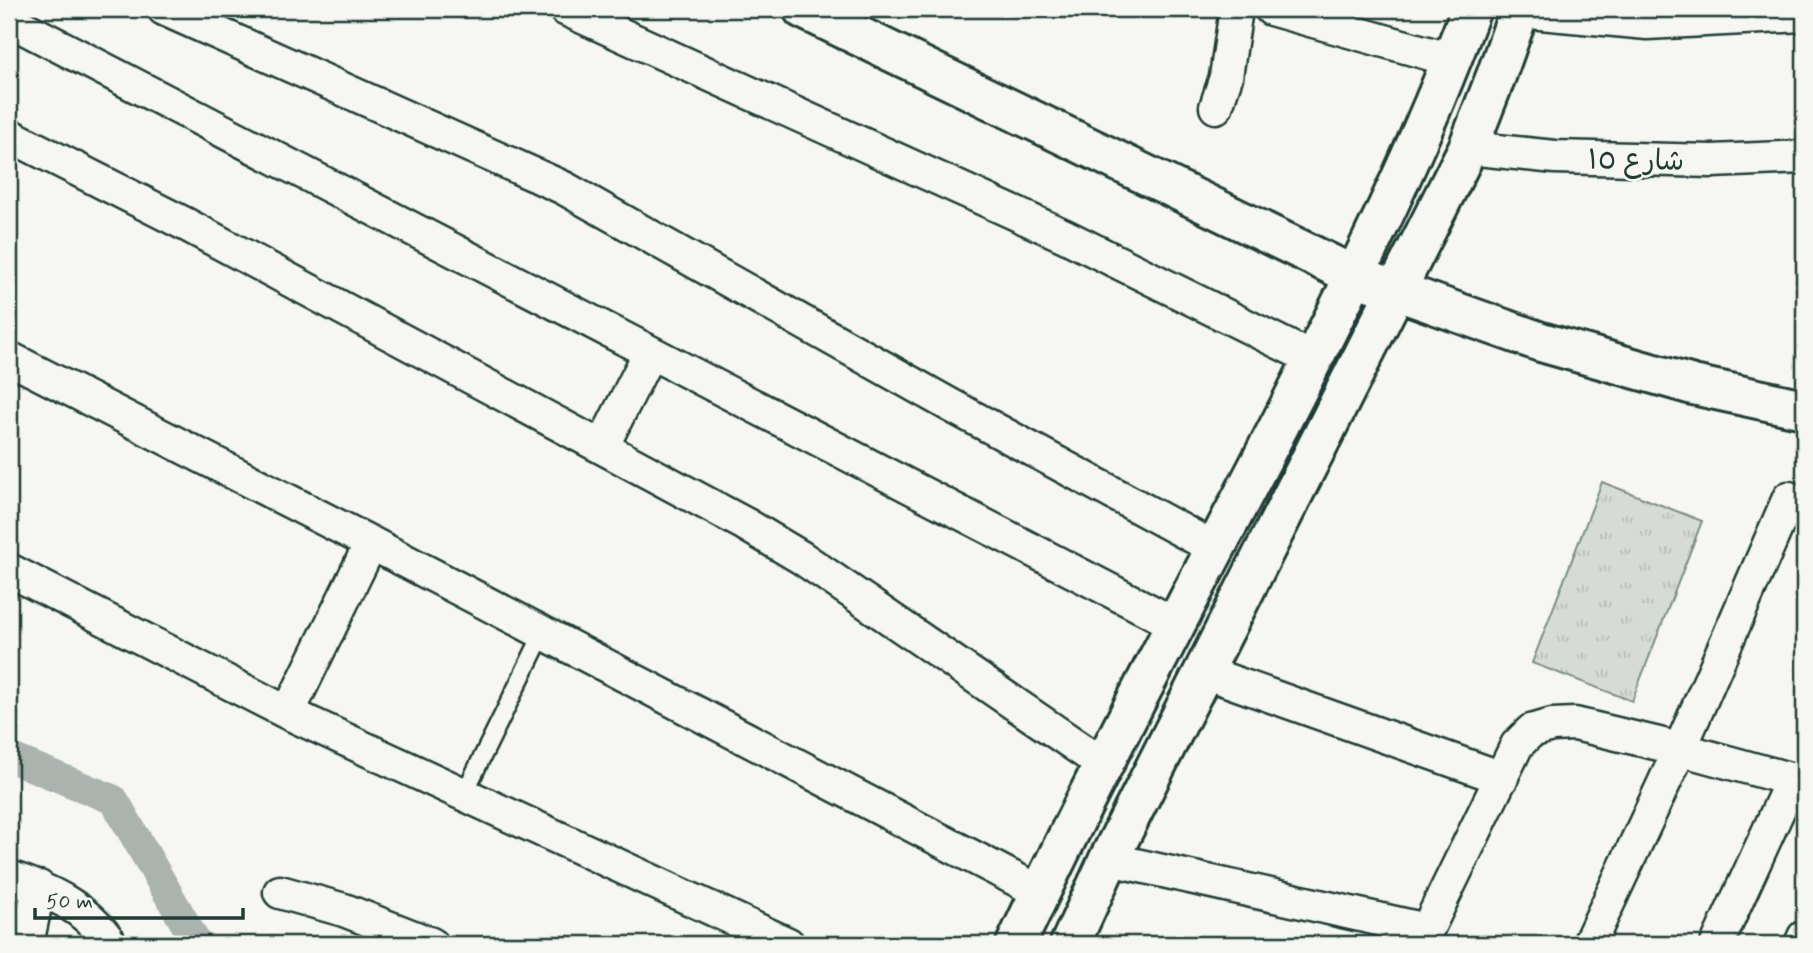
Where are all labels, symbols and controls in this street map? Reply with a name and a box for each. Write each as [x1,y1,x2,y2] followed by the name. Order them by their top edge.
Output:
[1588,142,1684,181] street label: شارع ١٥
[35,876,243,920] scale bar
[46,888,93,916] text: 50 m

